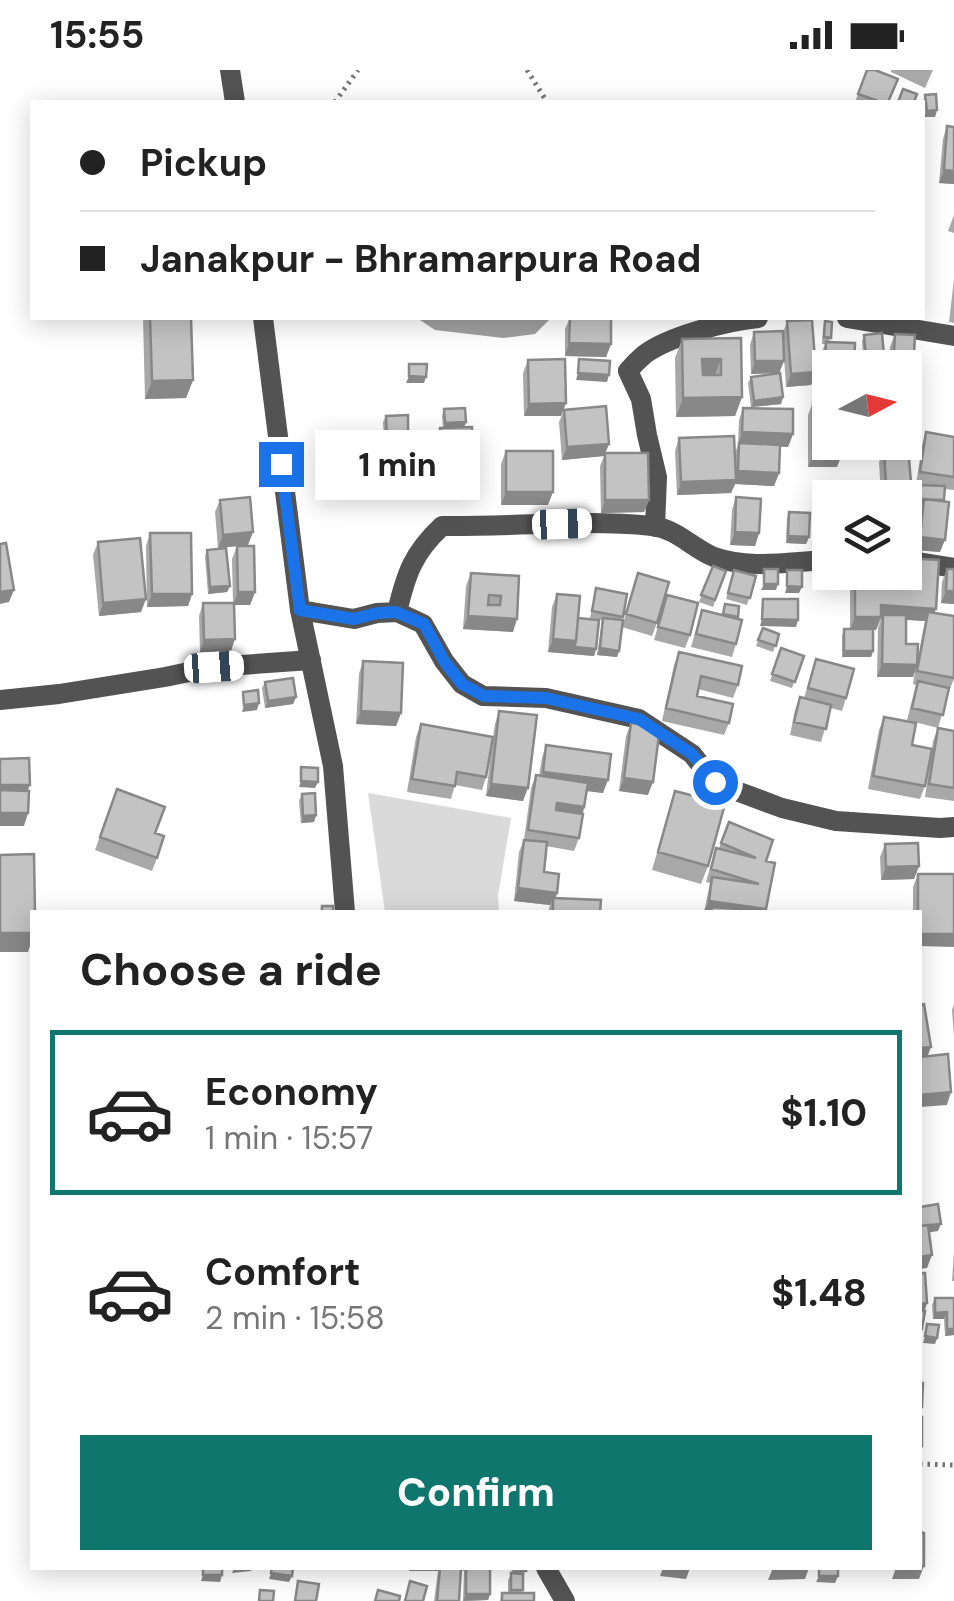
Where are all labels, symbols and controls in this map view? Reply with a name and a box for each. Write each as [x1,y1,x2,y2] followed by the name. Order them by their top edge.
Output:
[50,10,144,60] text: 15:55
[140,138,267,188] text: Pickup
[140,234,701,284] text: Janakpur - Bhramarpura Road
[812,350,922,460] north arrow
[812,350,922,590] map controls
[316,429,481,499] callout: 1 min
[259,442,304,487] route end
[358,444,437,486] text: 1 min
[812,480,922,590] button: layers
[531,508,593,540] car
[183,650,245,684] car
[693,760,738,805] route start
[80,940,382,999] text: Choose a ride
[205,1067,378,1117] text: Economy
[85,1068,175,1158] icon: car
[781,1088,867,1138] text: $1.10
[205,1117,373,1159] text: 1 min · 15:57
[205,1247,361,1297] text: Comfort
[85,1248,175,1338] icon: car
[771,1268,867,1318] text: $1.48
[205,1297,385,1339] text: 2 min · 15:58
[80,1435,872,1550] button: Confirm

